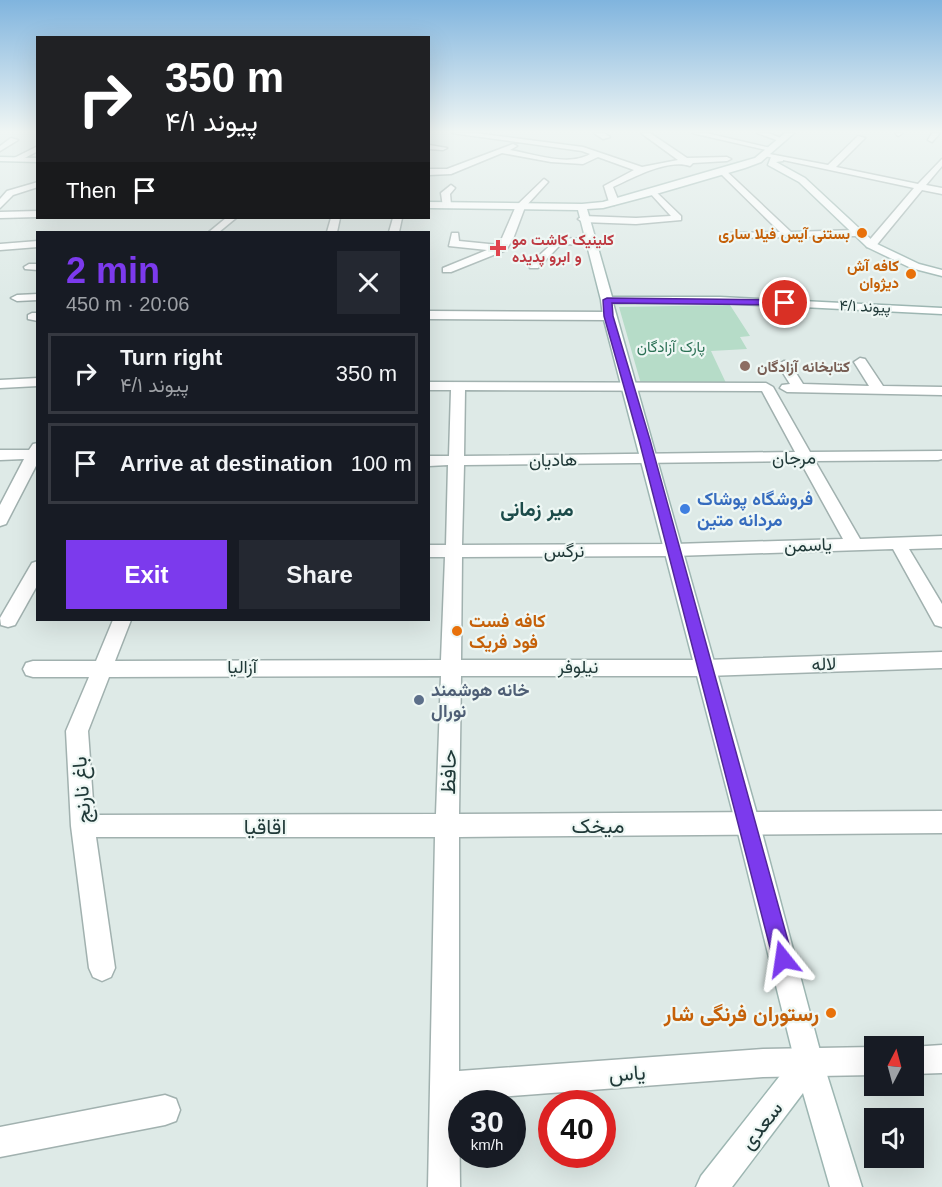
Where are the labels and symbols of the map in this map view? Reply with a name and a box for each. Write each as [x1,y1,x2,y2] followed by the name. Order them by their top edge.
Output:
[718,225,850,243] place label: بستنی آیس فیلا ساری
[855,226,869,240] marker: بستنی آیس فیلا ساری
[512,231,614,267] place label: کلینیک کاشت مو و ابرو پدیده
[489,239,507,257] marker: کلینیک کاشت مو و ابرو پدیده
[847,257,899,292] place label: کافه آش دیژوان
[904,267,918,281] marker: کافه آش دیژوان
[759,277,810,328] pin
[839,296,891,318] street label: پیوند ۴/۱
[637,338,705,357] park label: پارک آزادگان
[757,358,850,376] place label: کتابخانه آزادگان
[738,359,752,373] marker: کتابخانه آزادگان
[772,448,816,469] street label: مرجان
[529,450,577,470] street label: هادیان
[697,489,813,531] place label: فروشگاه پوشاک مردانه متین
[500,498,574,522] district label: میر زمانی
[678,502,692,516] marker: فروشگاه پوشاک مردانه متین
[784,534,832,557] street label: یاسمن
[544,541,584,562] street label: نرگس
[469,611,546,653] place label: کافه فست فود فریک
[450,624,464,638] marker: کافه فست فود فریک
[811,654,837,674] street label: لاله
[227,657,259,678] street label: آزالیا
[557,657,598,678] street label: نیلوفر
[431,680,529,722] place label: خانه هوشمند نورال
[412,693,426,707] marker: خانه هوشمند نورال
[436,749,460,795] street label: حافظ
[67,755,98,824] street label: باغ نارنج
[572,814,624,838] street label: میخک
[244,815,286,839] street label: اقاقیا
[751,927,815,991] position arrow
[663,1002,819,1027] place label: رستوران فرنگی شار
[824,1006,838,1020] marker: رستوران فرنگی شار
[864,1036,924,1096] north arrow
[608,1060,646,1087] street label: یاس
[538,1090,616,1168] speed limit sign: 40
[735,1096,788,1154] street label: سعدی

